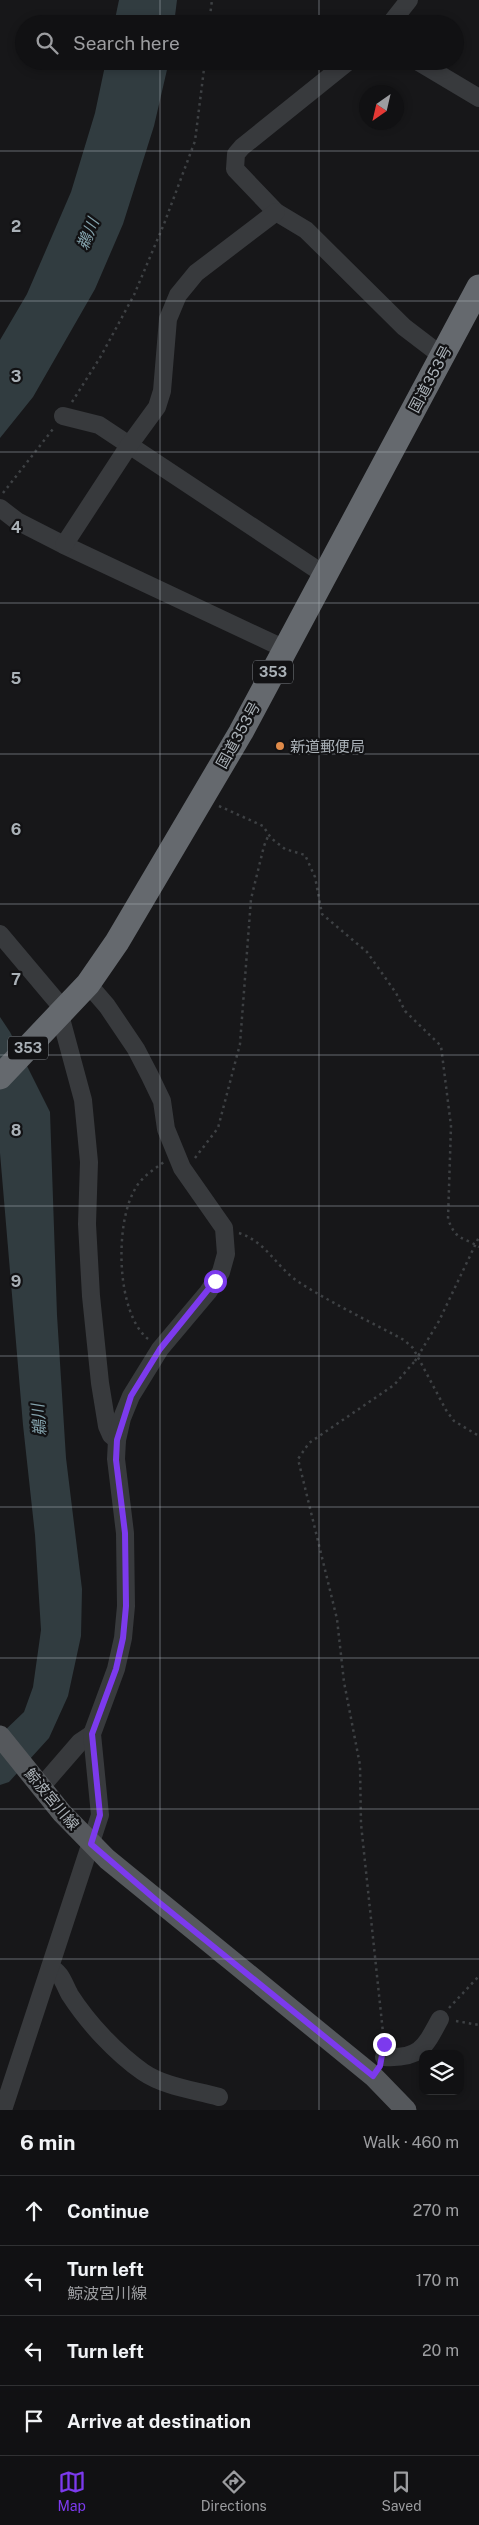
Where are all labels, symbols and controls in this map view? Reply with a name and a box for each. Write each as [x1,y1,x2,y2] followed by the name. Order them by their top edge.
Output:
[15,15,464,70] search box
[33,29,61,57] icon: search
[73,32,180,54] text: Search here
[359,85,404,130] north arrow
[73,214,104,252] water label: 鵜川
[11,217,21,236] text: 2
[405,343,455,415] street label: 国道353号
[11,367,21,386] text: 3
[11,518,22,537] text: 4
[253,660,293,684] road number: 353
[11,669,22,688] text: 5
[213,699,263,771] street label: 国道353号
[290,738,365,755] place label: 新道郵便局
[274,740,286,752] marker: 新道郵便局
[11,820,21,839] text: 6
[11,970,21,989] text: 7
[8,1036,48,1060] road number: 353
[11,1121,22,1140] text: 8
[204,1270,227,1293] route start
[11,1272,21,1291] text: 9
[28,1401,50,1437] water label: 鵜川
[21,1765,83,1833] street label: 鯨波宮川線
[373,2033,396,2056] route end
[419,2050,464,2095] map controls
[419,2050,464,2095] button: layers
[20,2130,76,2155] text: 6 min
[363,2133,459,2152] text: Walk · 460 m
[20,2197,48,2225] icon: ahead
[67,2200,149,2222] text: Continue
[413,2201,459,2220] text: 270 m
[67,2258,144,2280] text: Turn left
[20,2267,48,2295] icon: left
[416,2271,459,2290] text: 170 m
[67,2284,147,2303] text: 鯨波宮川線
[20,2337,48,2365] icon: left
[67,2340,144,2362] text: Turn left
[422,2341,459,2360] text: 20 m
[20,2407,48,2435] icon: arrive
[67,2410,251,2432] text: Arrive at destination
[57,2468,86,2514] tab: Map
[201,2468,267,2514] tab: Directions
[381,2468,422,2514] tab: Saved

